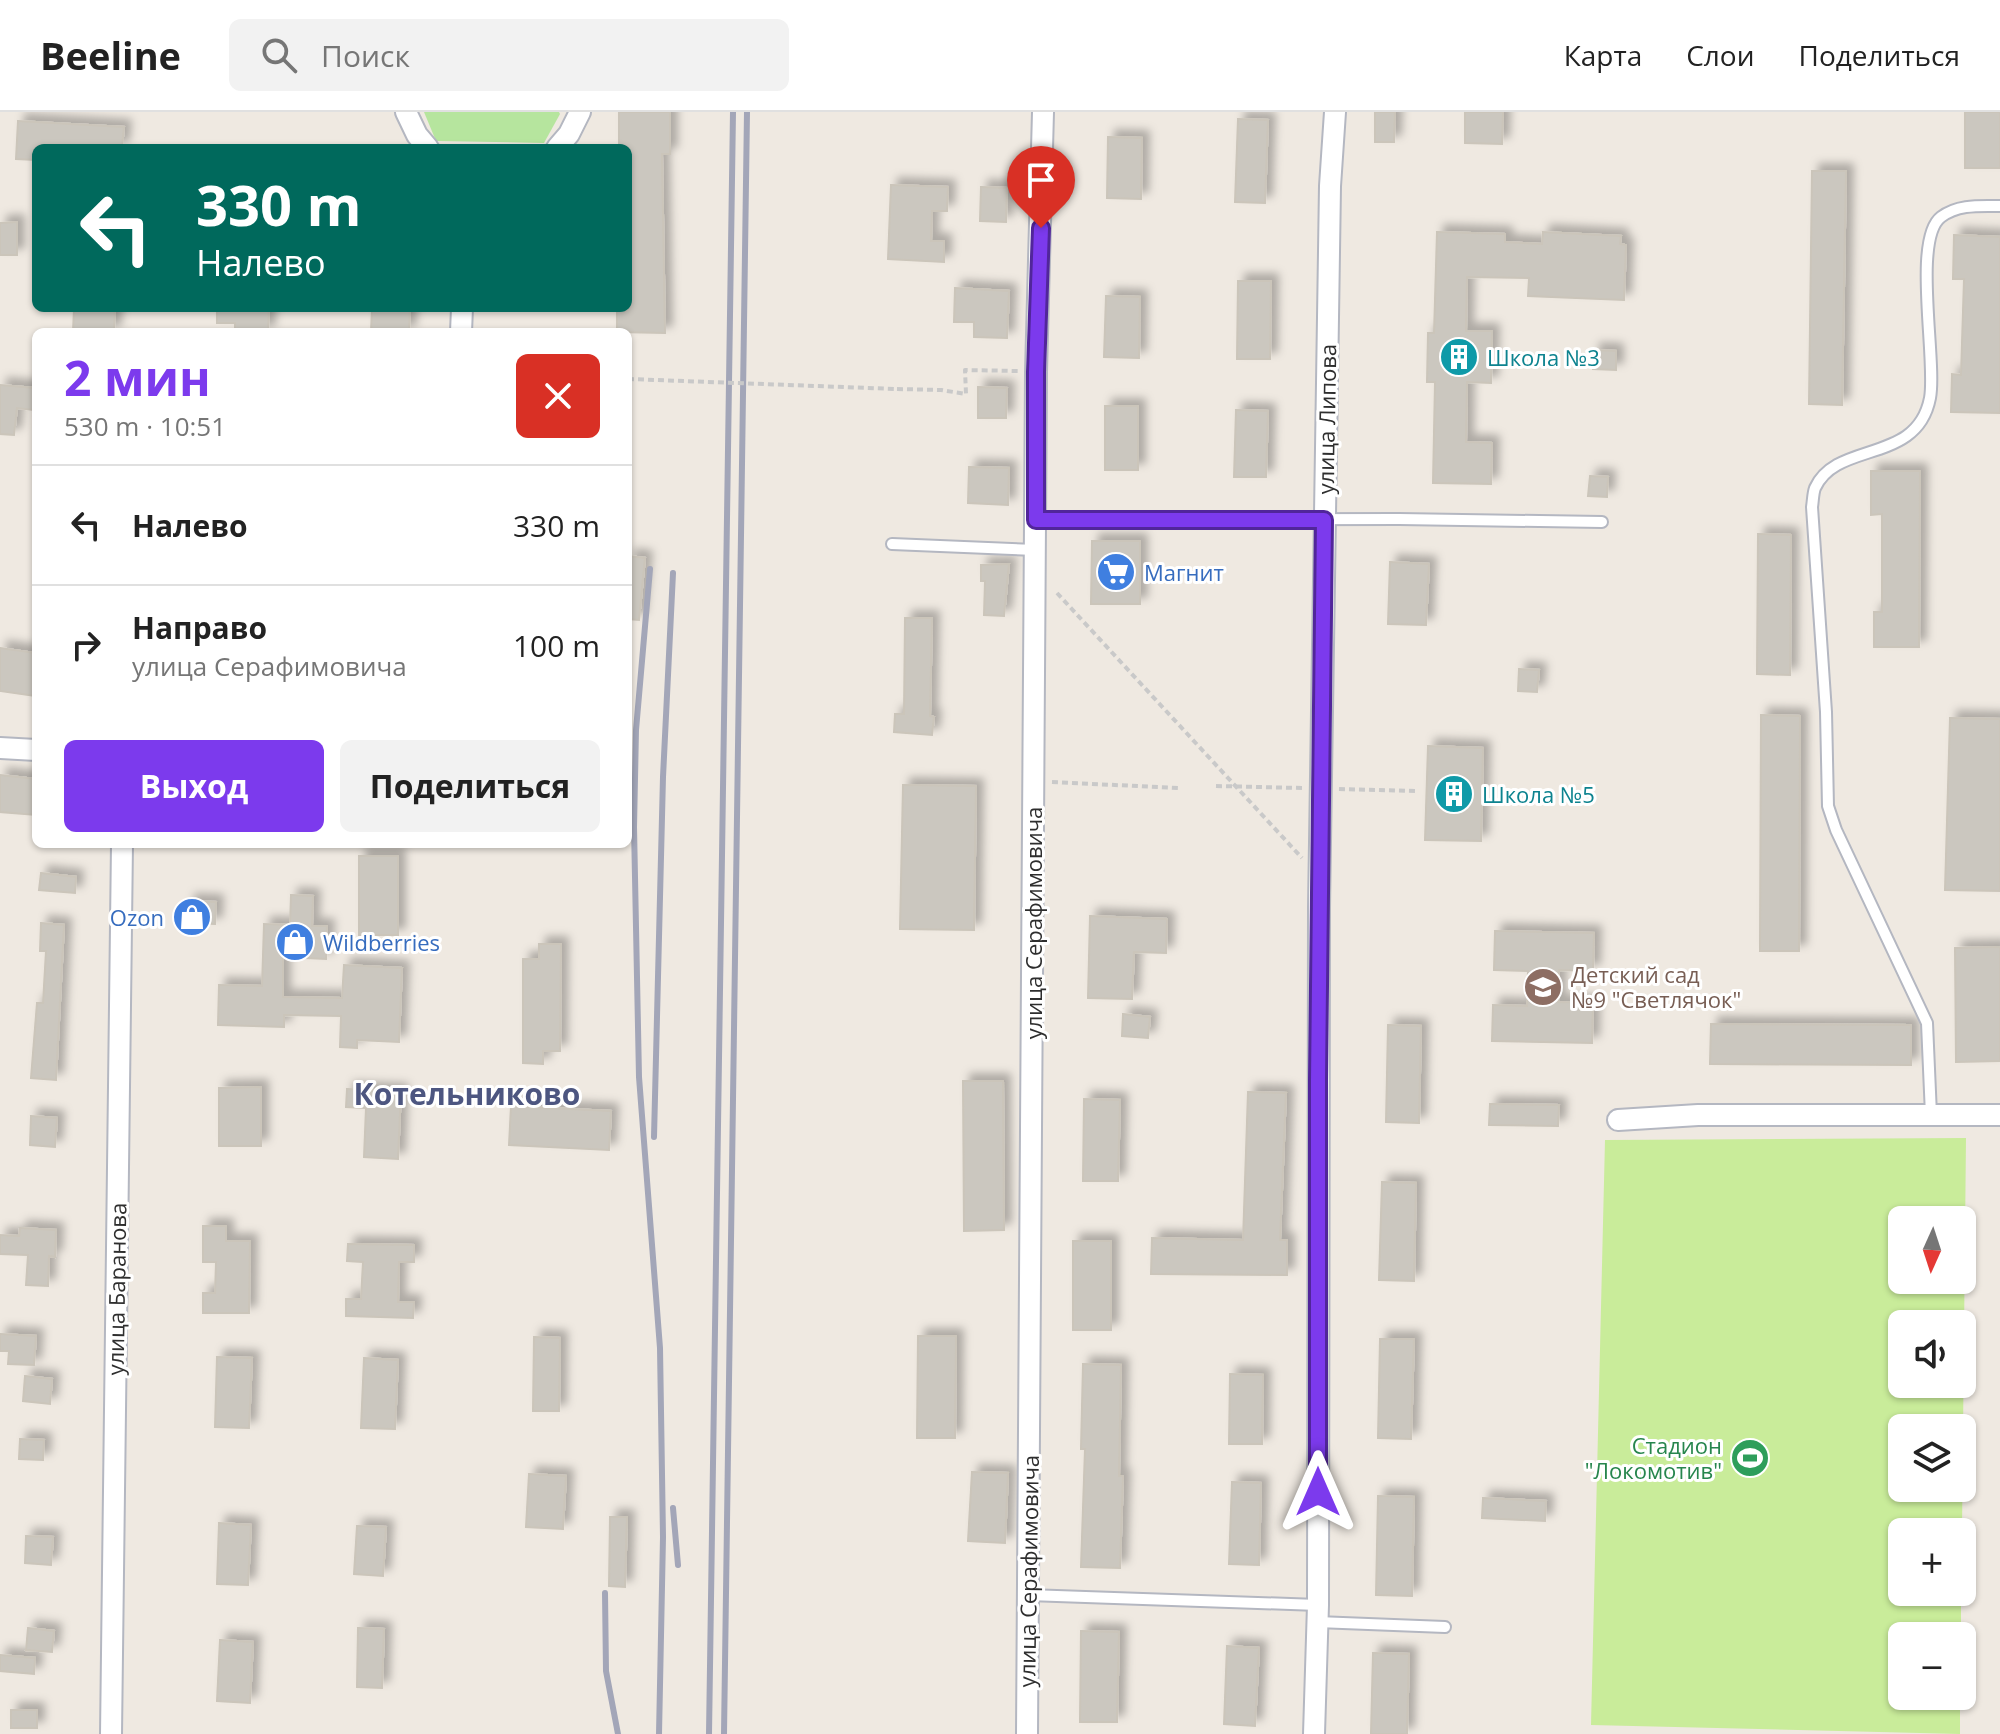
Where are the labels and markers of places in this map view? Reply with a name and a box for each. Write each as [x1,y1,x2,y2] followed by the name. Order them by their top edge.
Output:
[1007,146,1075,228] pin
[1438,336,1480,378] building icon: Школа №3
[1487,342,1600,372] place label: Школа №3
[1095,551,1137,593] supermarket icon: Магнит
[1144,557,1224,587] place label: Магнит
[1433,773,1475,815] building icon: Школа №5
[1482,779,1595,809] place label: Школа №5
[171,896,213,938] shop icon: Ozon
[110,902,164,932] place label: Ozon
[274,921,316,963] shop icon: Wildberries
[323,927,440,957] place label: Wildberries
[1571,959,1741,1014] place label: Детский сад №9 "Светлячок"
[1522,966,1564,1008] school or university icon: Детский сад №9 "Светлячок"
[1585,1430,1722,1485] place label: Стадион "Локомотив"
[1729,1437,1771,1479] sports icon: Стадион "Локомотив"

